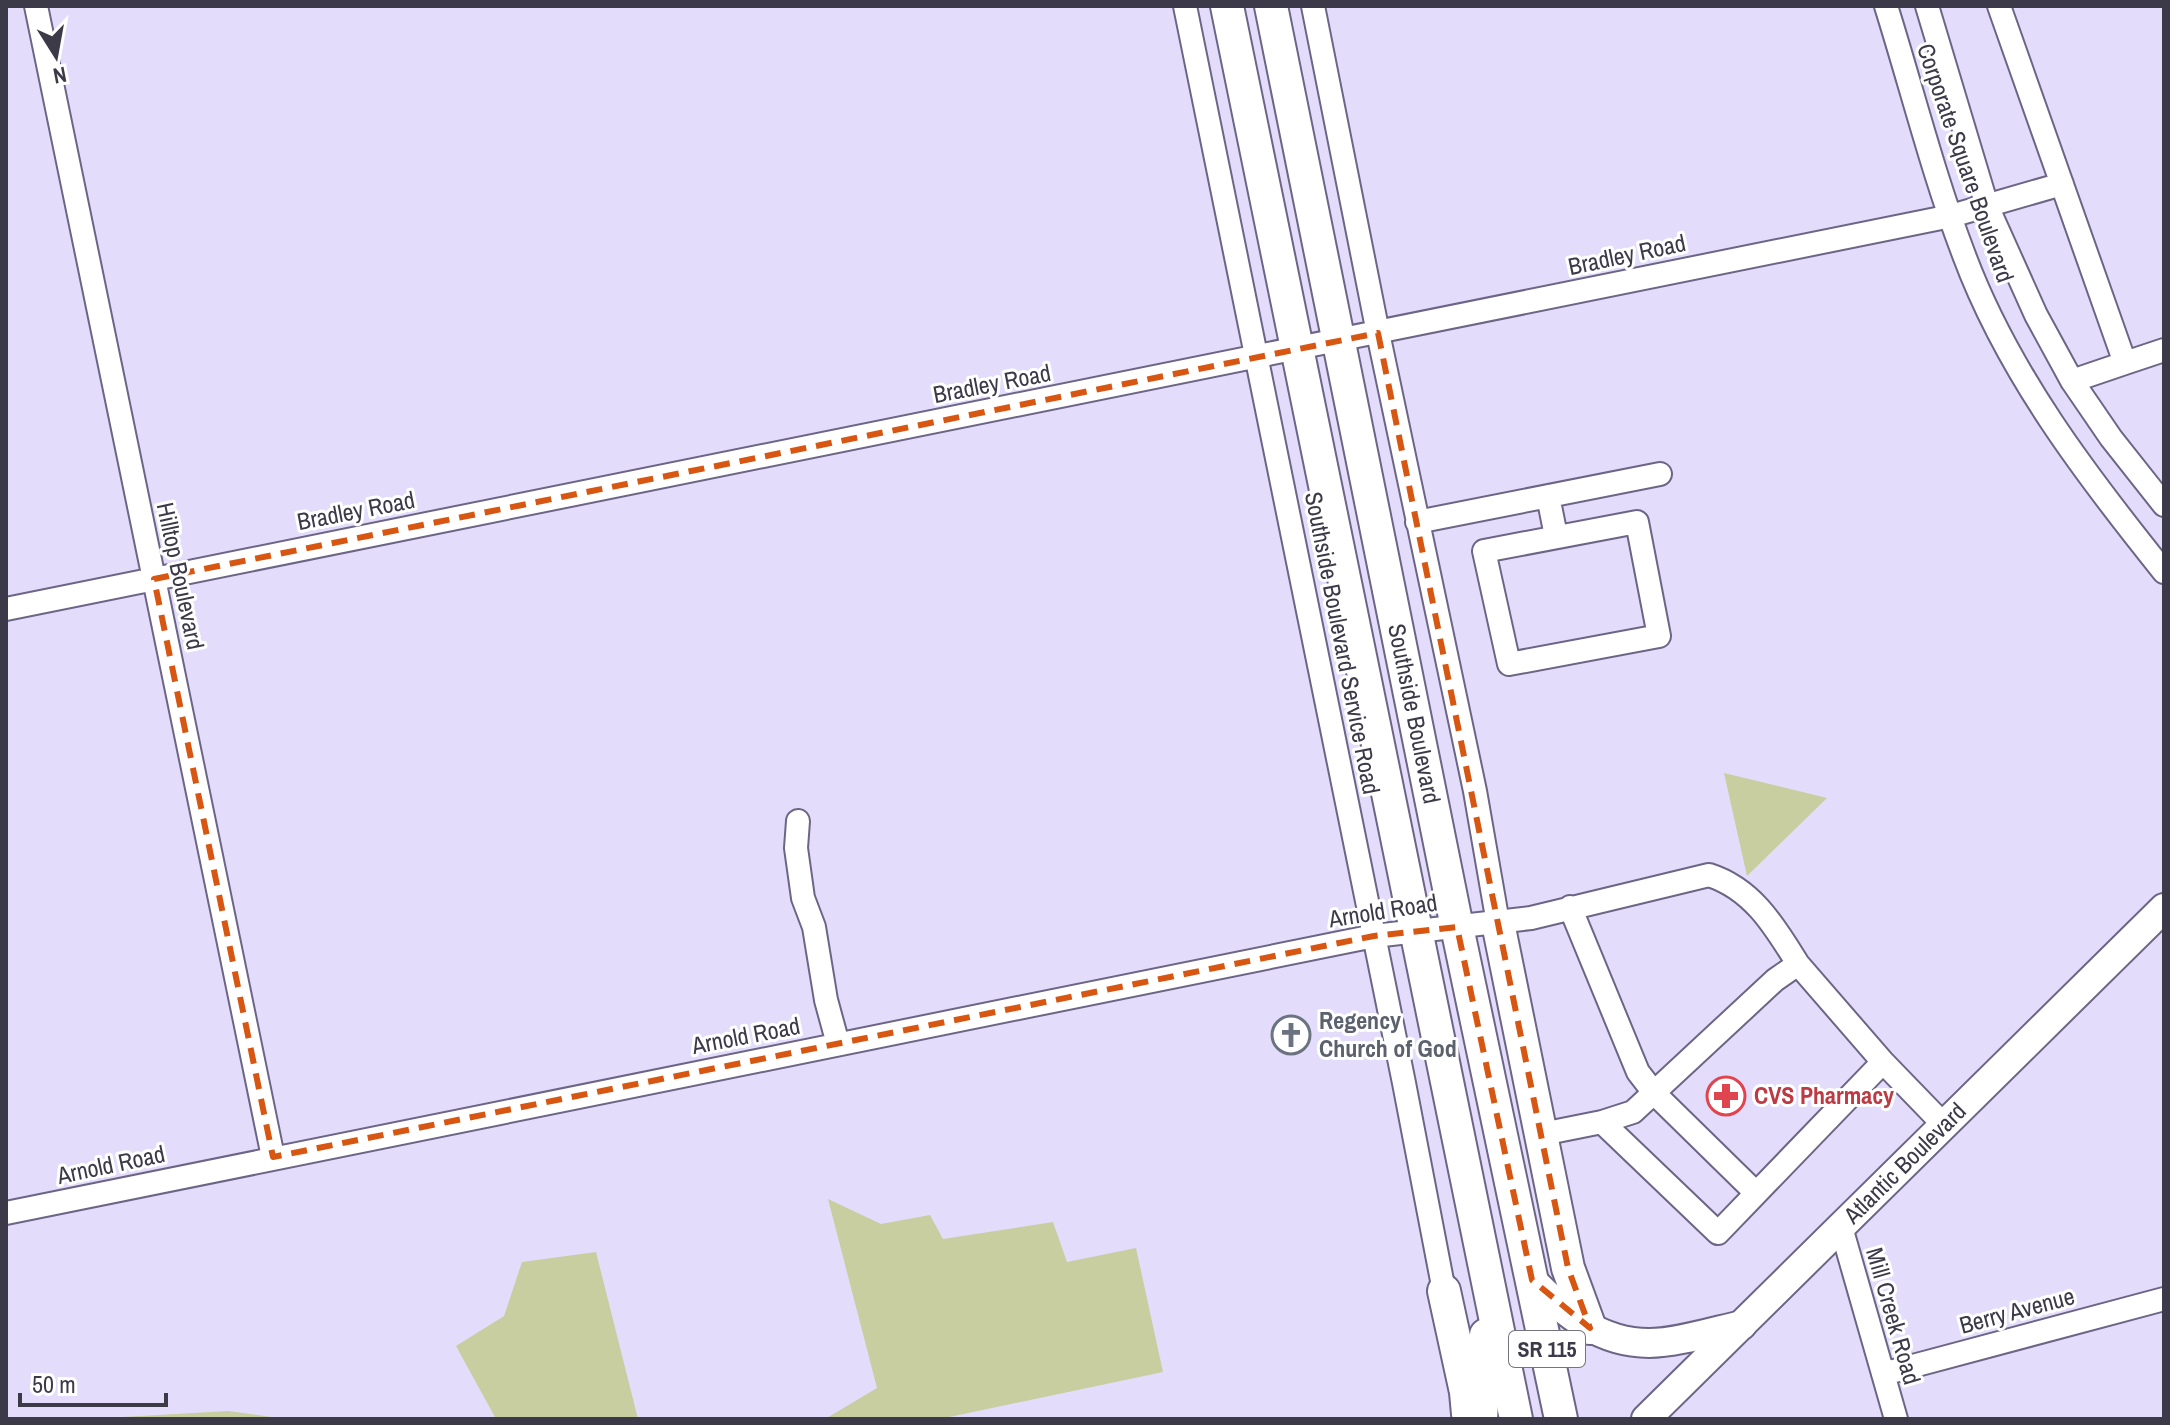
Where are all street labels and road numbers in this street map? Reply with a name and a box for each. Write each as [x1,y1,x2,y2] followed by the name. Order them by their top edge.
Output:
[1910,39,2022,286] street label: Corporate Square Boulevard
[1565,226,1688,282] street label: Bradley Road
[930,356,1053,410] street label: Bradley Road
[294,483,417,537] street label: Bradley Road
[1298,489,1388,797] street label: Southside Boulevard Service Road
[150,499,212,652] street label: Hilltop Boulevard
[1381,621,1449,806] street label: Southside Boulevard
[1325,886,1439,935] street label: Arnold Road
[688,1009,803,1061] street label: Arnold Road
[1836,1095,1973,1231] street label: Atlantic Boulevard
[53,1137,168,1191] street label: Arnold Road
[1859,1244,1929,1388] street label: Mill Creek Road
[1956,1279,2078,1341] street label: Berry Avenue
[1509,1331,1585,1367] road number: SR 115

